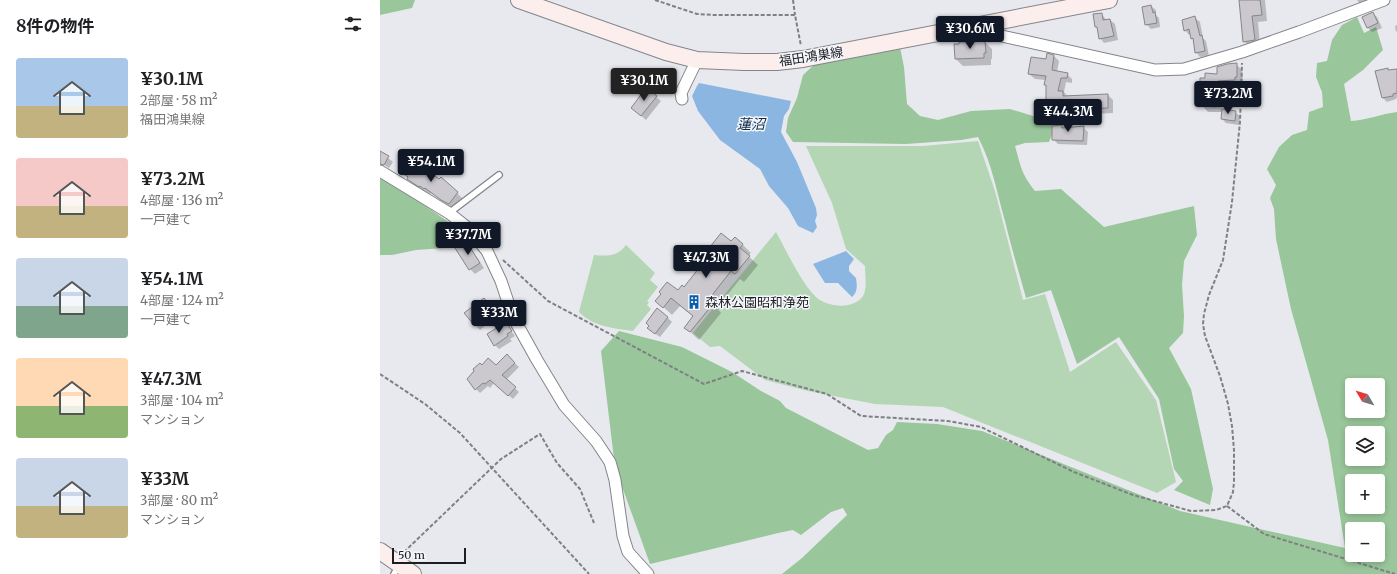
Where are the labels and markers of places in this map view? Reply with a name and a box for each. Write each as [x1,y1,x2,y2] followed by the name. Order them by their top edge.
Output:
[937,16,1003,50] pin: ¥30.6M
[611,68,677,102] pin: ¥30.1M
[1195,81,1261,115] pin: ¥73.2M
[1035,99,1101,133] pin: ¥44.3M
[398,149,464,183] pin: ¥54.1M
[435,222,501,256] pin: ¥37.7M
[673,245,739,279] pin: ¥47.3M
[686,294,702,310] building icon: 森林公園昭和浄苑
[705,294,809,311] place label: 森林公園昭和浄苑
[475,300,523,334] pin: ¥33M

